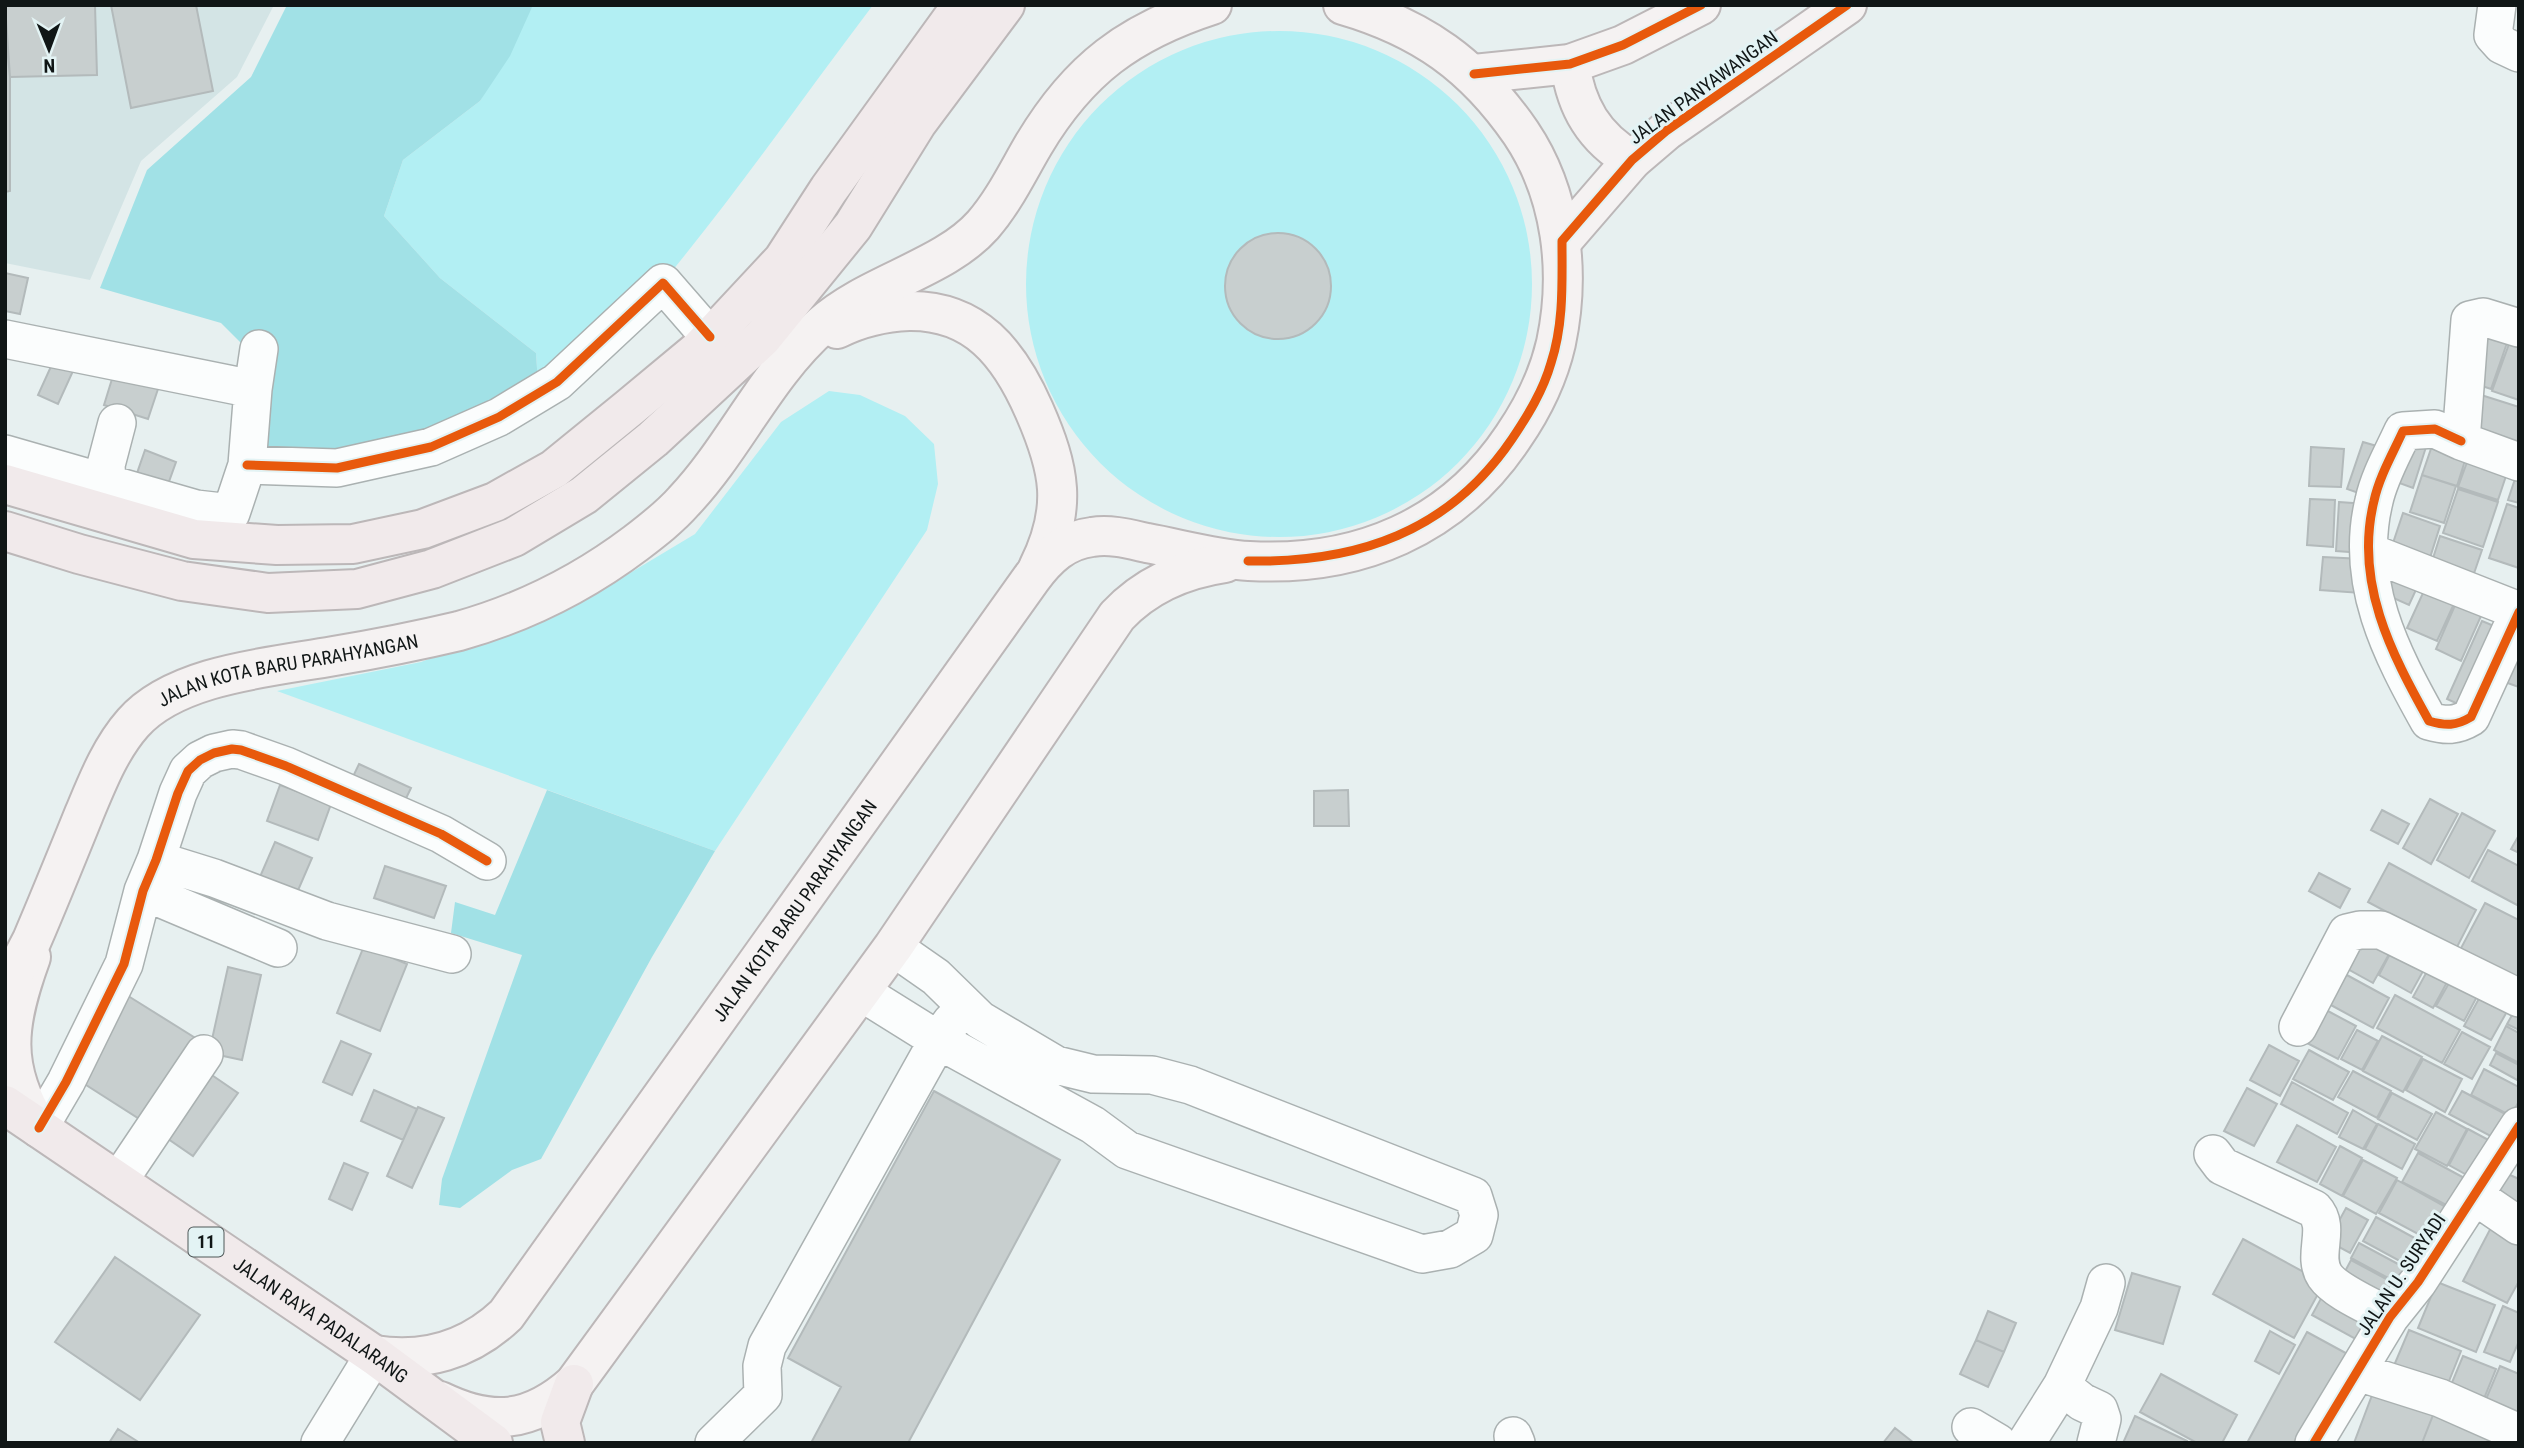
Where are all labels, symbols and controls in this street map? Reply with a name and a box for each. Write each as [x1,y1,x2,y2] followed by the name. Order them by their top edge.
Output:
[14,14,84,84] north arrow
[1624,26,1782,149] street label: JALAN PANYAWANGAN
[43,54,55,77] text: N
[154,629,420,712] street label: JALAN KOTA BARU PARAHYANGAN
[708,795,882,1026] street label: JALAN KOTA BARU PARAHYANGAN
[2352,1209,2451,1340] street label: JALAN U. SURYADI
[188,1227,224,1256] road number: 11
[229,1252,413,1388] street label: JALAN RAYA PADALARANG

